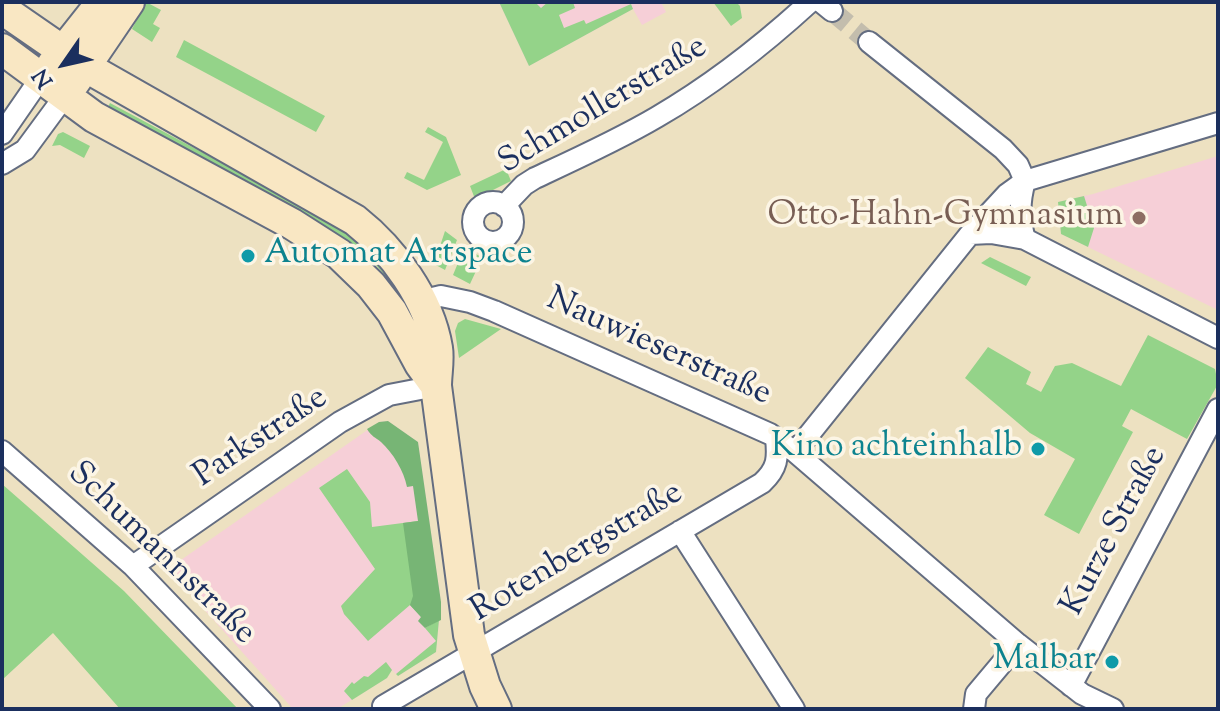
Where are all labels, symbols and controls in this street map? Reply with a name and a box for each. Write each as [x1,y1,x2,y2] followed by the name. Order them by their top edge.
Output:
[24,24,104,104] north arrow
[492,29,716,185] street label: Schmollerstraße
[26,61,62,94] text: N
[768,198,1123,238] place label: Otto-Hahn-Gymnasium
[1130,209,1148,227] marker: Otto-Hahn-Gymnasium
[264,236,533,276] place label: Automat Artspace
[239,247,257,265] marker: Automat Artspace
[539,281,777,417] street label: Nauwieserstraße
[188,380,336,498] street label: Parkstraße
[771,429,1022,469] place label: Kino achteinhalb
[1029,440,1047,458] marker: Kino achteinhalb
[1054,440,1178,624] street label: Kurze Straße
[57,455,263,655] street label: Schumannstraße
[465,475,691,633] street label: Rotenbergstraße
[993,642,1096,682] place label: Malbar
[1103,653,1121,671] marker: Malbar

